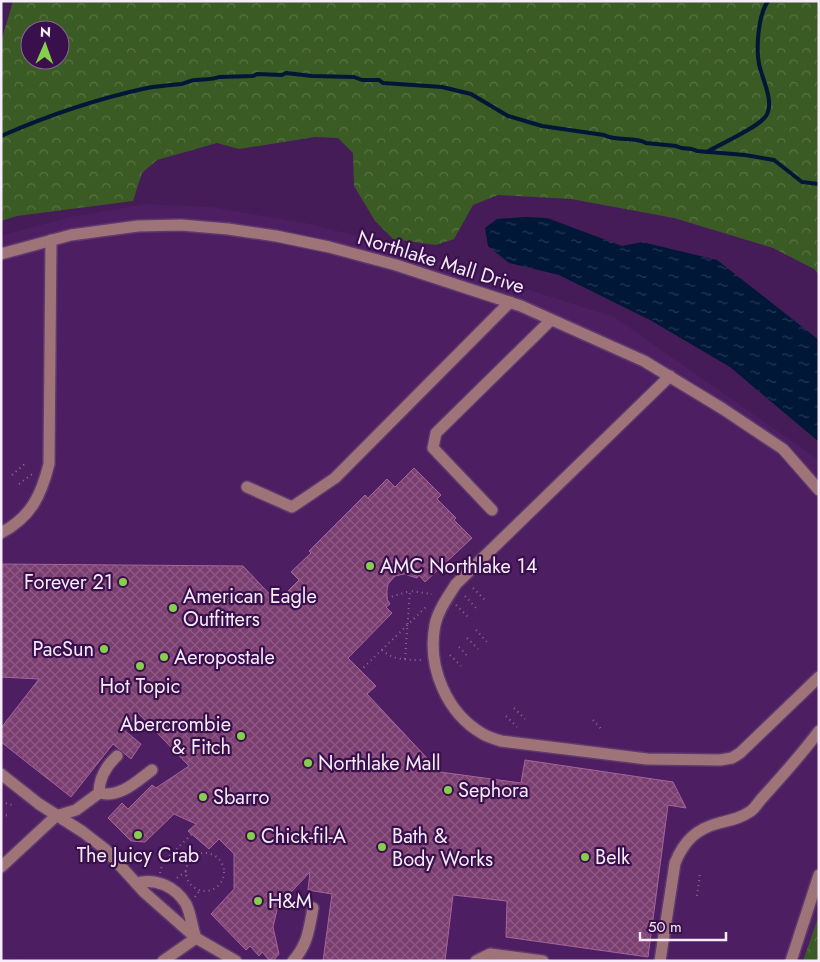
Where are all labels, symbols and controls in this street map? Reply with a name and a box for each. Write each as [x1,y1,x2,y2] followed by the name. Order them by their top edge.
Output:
[20,20,70,70] north arrow
[40,22,51,42] text: N
[354,223,528,301] street label: Northlake Mall Drive
[380,552,538,581] place label: AMC Northlake 14
[364,560,376,572] marker: AMC Northlake 14
[24,568,113,597] place label: Forever 21
[117,576,129,588] marker: Forever 21
[183,582,317,634] place label: American Eagle Outfitters
[167,602,179,614] marker: American Eagle Outfitters
[33,635,94,664] place label: PacSun
[98,643,110,655] marker: PacSun
[174,643,275,672] place label: Aeropostale
[158,651,170,663] marker: Aeropostale
[134,660,146,672] marker: Hot Topic
[100,672,180,701] place label: Hot Topic
[120,710,231,762] place label: Abercrombie & Fitch
[235,730,247,742] marker: Abercrombie & Fitch
[318,749,441,778] place label: Northlake Mall
[302,757,314,769] marker: Northlake Mall
[458,776,529,805] place label: Sephora
[213,783,269,812] place label: Sbarro
[442,784,454,796] marker: Sephora
[197,791,209,803] marker: Sbarro
[261,822,347,851] place label: Chick-fil-A
[392,822,493,874] place label: Bath & Body Works
[132,829,144,841] marker: The Juicy Crab
[245,830,257,842] marker: Chick-fil-A
[77,841,199,870] place label: The Juicy Crab
[376,841,388,853] marker: Bath & Body Works
[595,843,630,872] place label: Belk
[579,851,591,863] marker: Belk
[268,887,312,916] place label: H&M
[252,895,264,907] marker: H&M
[640,910,726,942] scale bar
[648,916,682,938] text: 50 m

